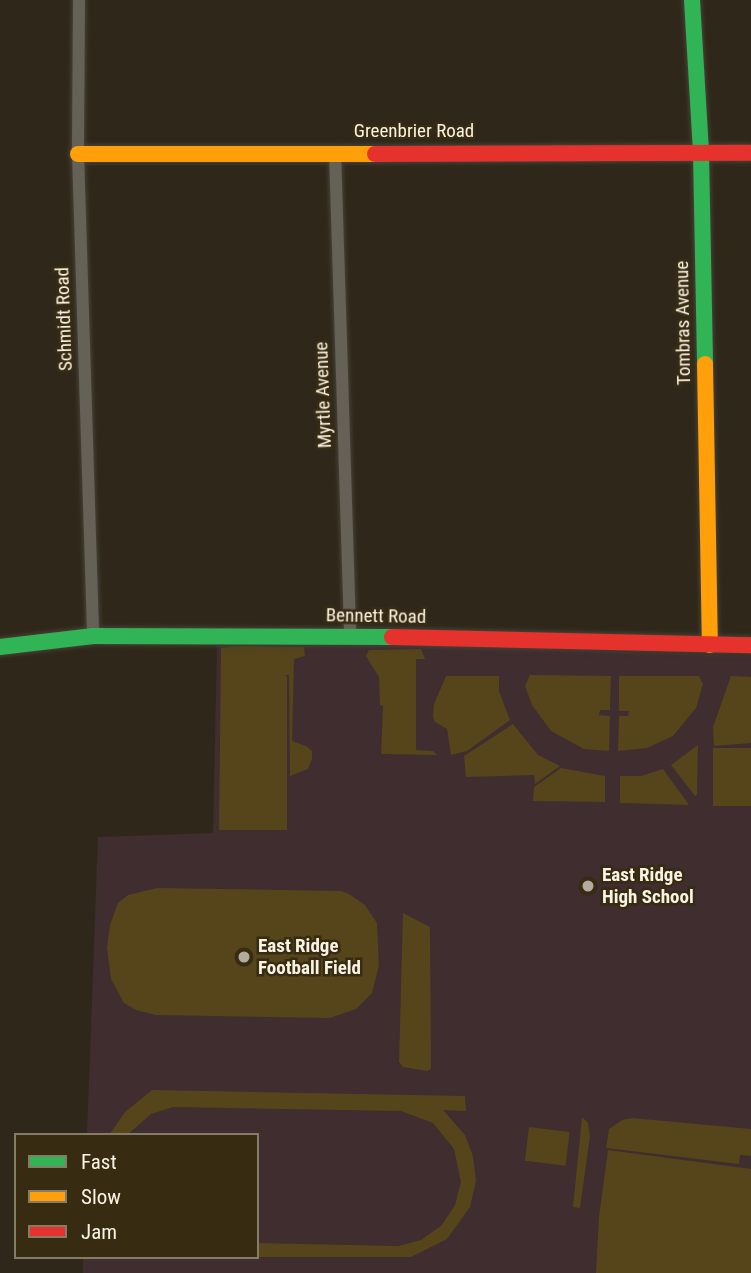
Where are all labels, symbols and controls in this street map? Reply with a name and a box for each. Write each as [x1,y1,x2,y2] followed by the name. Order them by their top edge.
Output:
[354,120,474,142] street label: Greenbrier Road
[671,261,695,385] street label: Tombras Avenue
[51,267,77,371] street label: Schmidt Road
[310,341,336,449] street label: Myrtle Avenue
[326,604,426,628] street label: Bennett Road
[602,864,694,908] place label: East Ridge High School
[580,878,596,894] marker: East Ridge High School
[258,935,361,979] place label: East Ridge Football Field
[236,949,252,965] marker: East Ridge Football Field
[14,1133,259,1259] legend
[81,1150,117,1174] text: Fast
[81,1185,121,1209] text: Slow
[81,1220,117,1244] text: Jam

